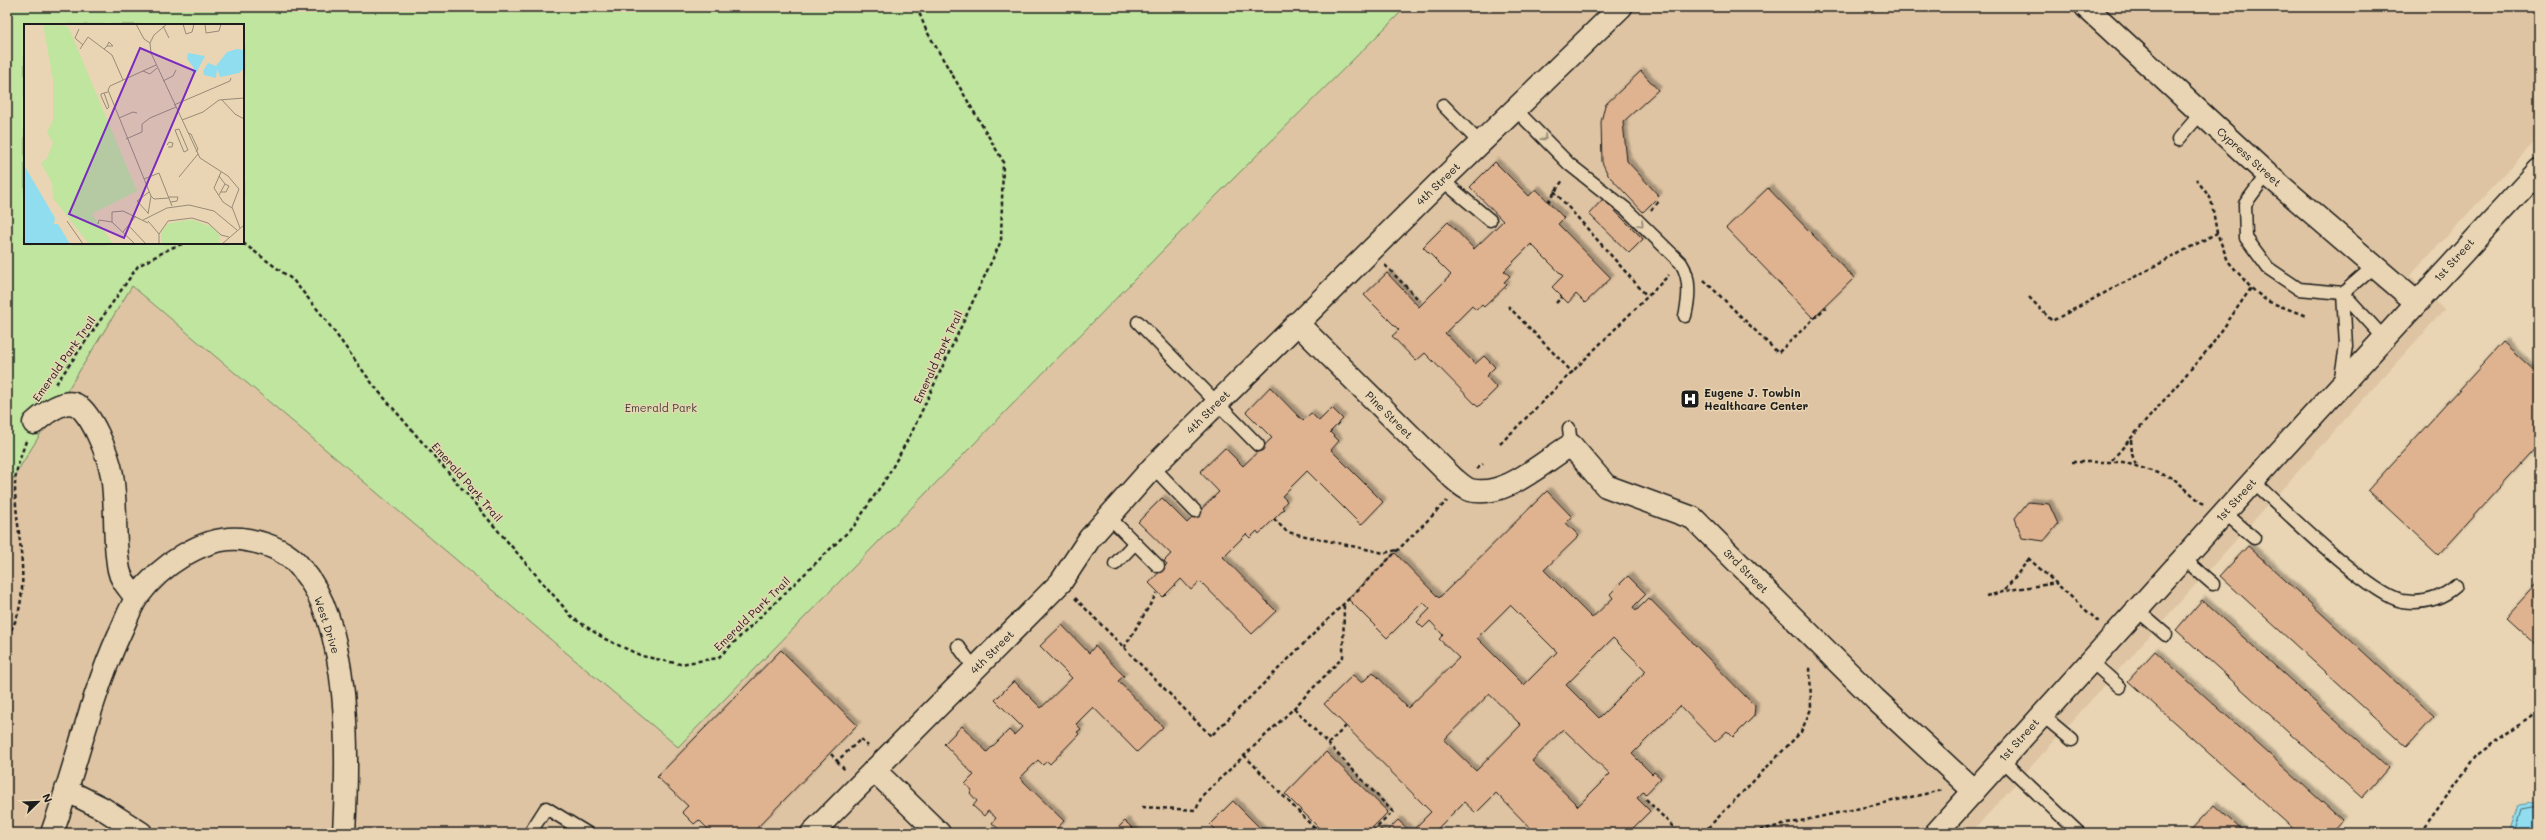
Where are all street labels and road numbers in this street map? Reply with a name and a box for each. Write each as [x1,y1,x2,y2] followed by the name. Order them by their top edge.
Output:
[2214,124,2285,190] street label: Cypress Street
[1412,159,1463,209] street label: 4th Street
[2430,235,2477,285] street label: 1st Street
[909,308,966,406] street label: Emerald Park Trail
[29,313,99,404] street label: Emerald Park Trail
[1183,386,1233,437] street label: 4th Street
[1362,388,1417,442] street label: Pine Street
[429,439,506,525] street label: Emerald Park Trail
[2212,475,2259,525] street label: 1st Street
[1721,545,1772,596] street label: 3rd Street
[710,573,793,654] street label: Emerald Park Trail
[311,594,344,656] street label: West Drive
[967,626,1017,677] street label: 4th Street
[1995,715,2042,765] street label: 1st Street

